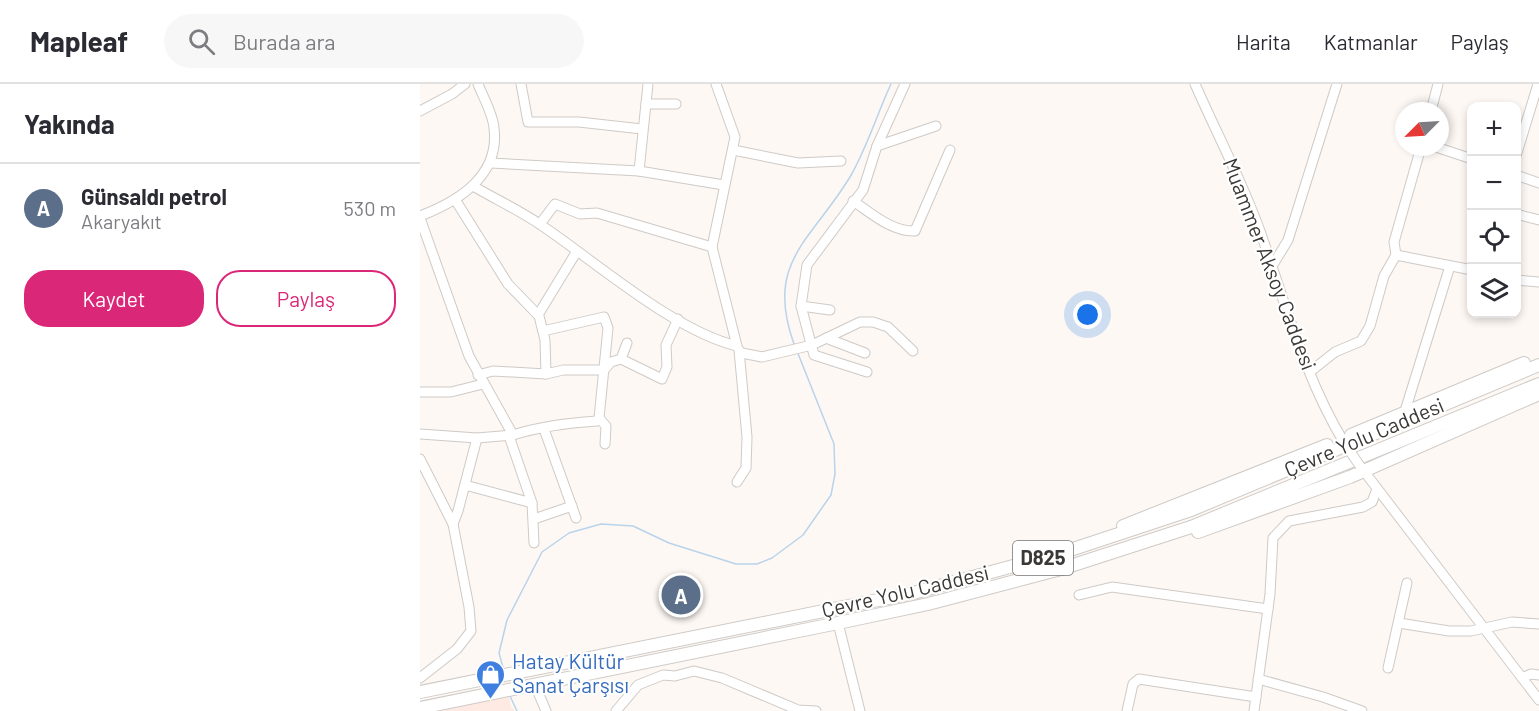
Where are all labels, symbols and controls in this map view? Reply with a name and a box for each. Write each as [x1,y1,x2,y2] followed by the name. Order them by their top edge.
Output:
[164,14,584,68] search box
[30,24,128,58] text: Mapleaf
[185,25,218,58] icon: search
[233,28,336,54] text: Burada ara
[1236,29,1291,54] text: Harita
[1324,29,1418,54] text: Katmanlar
[1451,29,1509,54] text: Paylaş
[1395,102,1449,156] north arrow
[1467,102,1521,318] map controls
[1467,102,1521,156] button: +
[24,108,115,139] text: Yakında
[1218,154,1322,373] street label: Muammer Aksoy Caddesi
[1467,156,1521,210] button: −
[81,183,227,209] text: Günsaldı petrol
[37,196,50,220] text: A
[344,196,396,220] text: 530 m
[81,209,162,233] text: Akaryakıt
[1467,210,1521,264] button: locate
[1467,264,1521,318] button: layers
[24,270,204,327] button: Kaydet
[216,270,396,327] button: Paylaş
[1073,300,1102,329] your location
[1280,392,1447,481] street label: Çevre Yolu Caddesi
[1013,541,1073,575] road number: D825
[819,559,991,622] street label: Çevre Yolu Caddesi
[662,572,700,618] pin: A
[512,648,629,697] place label: Hatay Kültür Sanat Çarşısı
[475,658,507,700] shop icon: Hatay Kültür Sanat Çarşısı

